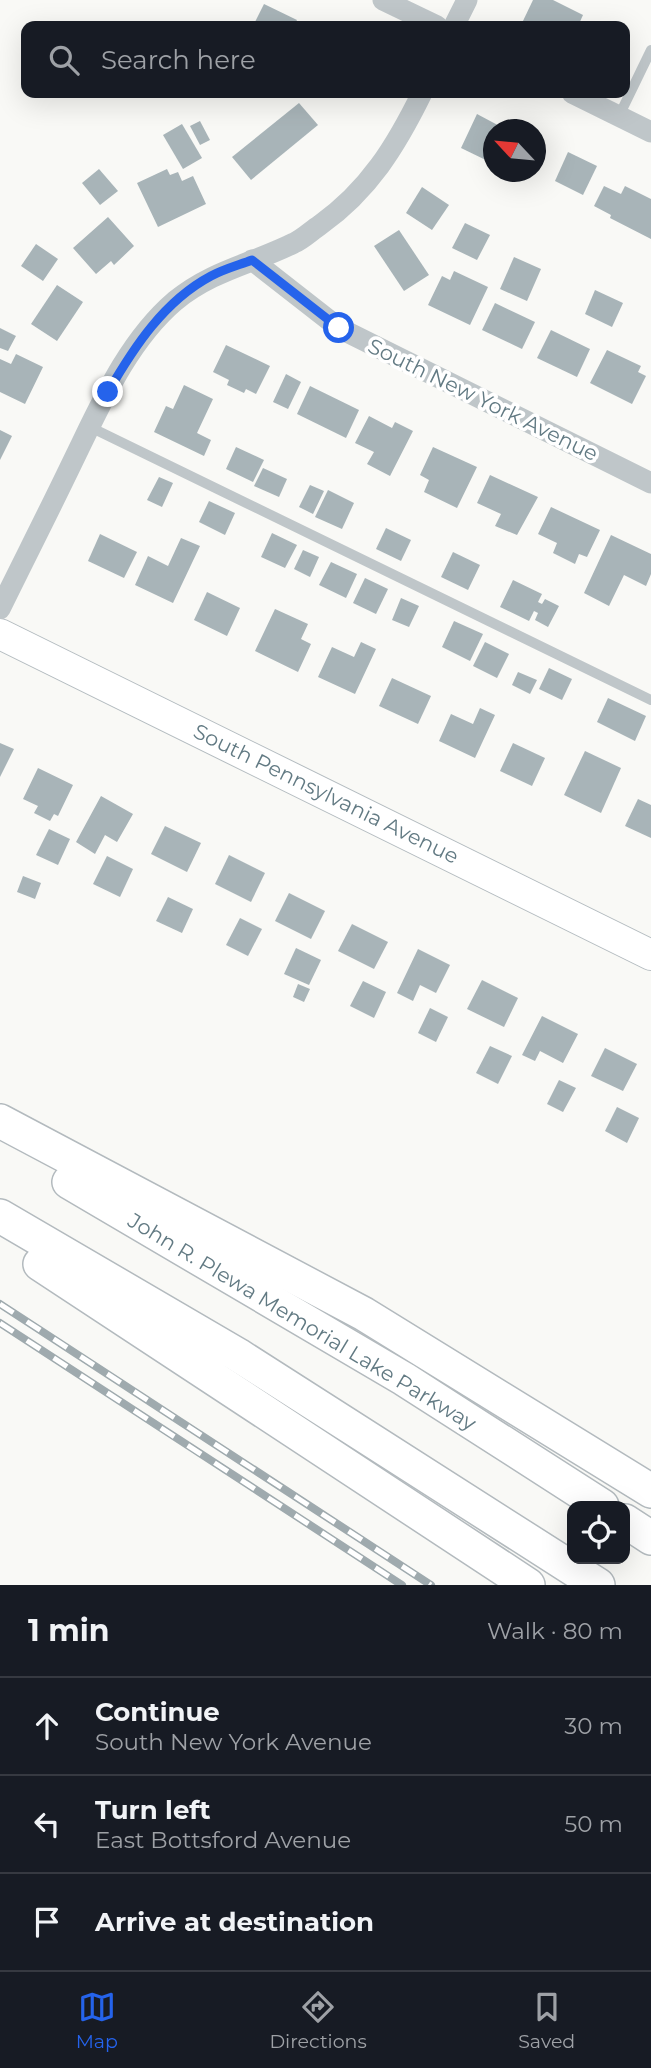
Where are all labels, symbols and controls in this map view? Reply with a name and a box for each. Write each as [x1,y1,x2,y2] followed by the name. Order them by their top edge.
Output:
[21,21,630,98] search box
[45,41,83,79] icon: search
[101,44,256,76] text: Search here
[483,119,546,182] north arrow
[323,312,354,343] route start
[364,333,602,466] street label: South New York Avenue
[92,376,123,407] route end
[190,718,463,869] street label: South Pennsylvania Avenue
[123,1207,481,1436] street label: John R. Plewa Memorial Lake Parkway
[567,1501,630,1564] map controls
[567,1501,630,1564] button: locate
[28,1612,109,1649] text: 1 min
[487,1617,623,1645] text: Walk · 80 m
[95,1696,220,1728] text: Continue
[28,1707,66,1745] icon: ahead
[564,1712,623,1740] text: 30 m
[95,1728,372,1756] text: South New York Avenue
[95,1794,211,1826] text: Turn left
[28,1805,66,1843] icon: left
[564,1810,623,1838] text: 50 m
[95,1826,351,1854] text: East Bottsford Avenue
[28,1903,66,1941] icon: arrive
[95,1906,374,1938] text: Arrive at destination
[76,1988,118,2053] tab: Map
[269,1988,367,2053] tab: Directions
[518,1988,575,2053] tab: Saved

